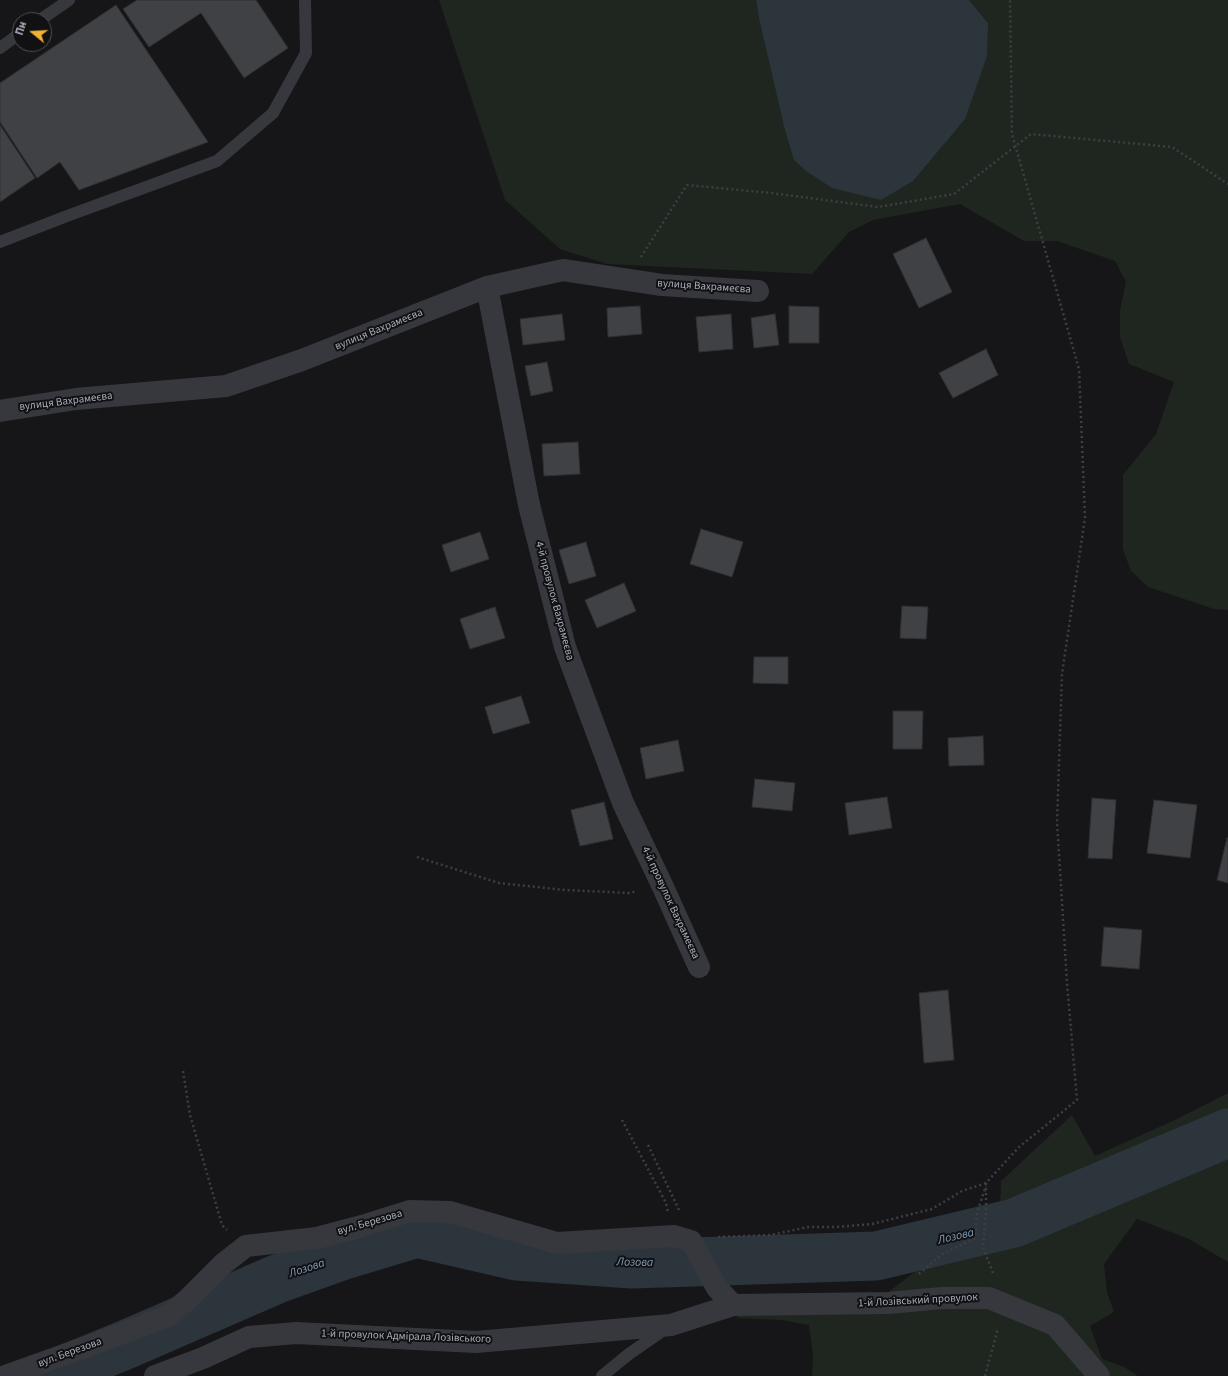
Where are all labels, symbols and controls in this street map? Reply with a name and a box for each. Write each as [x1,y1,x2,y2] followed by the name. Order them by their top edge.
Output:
[12,12,52,52] north arrow
[12,20,30,37] text: Пн
[657,277,751,297] street label: вулиця Вахрамеєва
[333,306,425,354] street label: вулиця Вахрамеєва
[19,390,113,414] street label: вулиця Вахрамеєва
[532,540,576,662] street label: 4-й провулок Вахрамеєва
[638,845,702,961] street label: 4-й провулок Вахрамеєва
[336,1207,404,1239] street label: вул. Березова
[936,1226,976,1248] water label: Лозова
[617,1255,653,1271] water label: Лозова
[287,1256,327,1282] water label: Лозова
[858,1291,978,1311] street label: 1-й Лозівський провулок
[321,1327,491,1347] street label: 1-й провулок Адмірала Лозівського
[36,1335,104,1371] street label: вул. Березова

